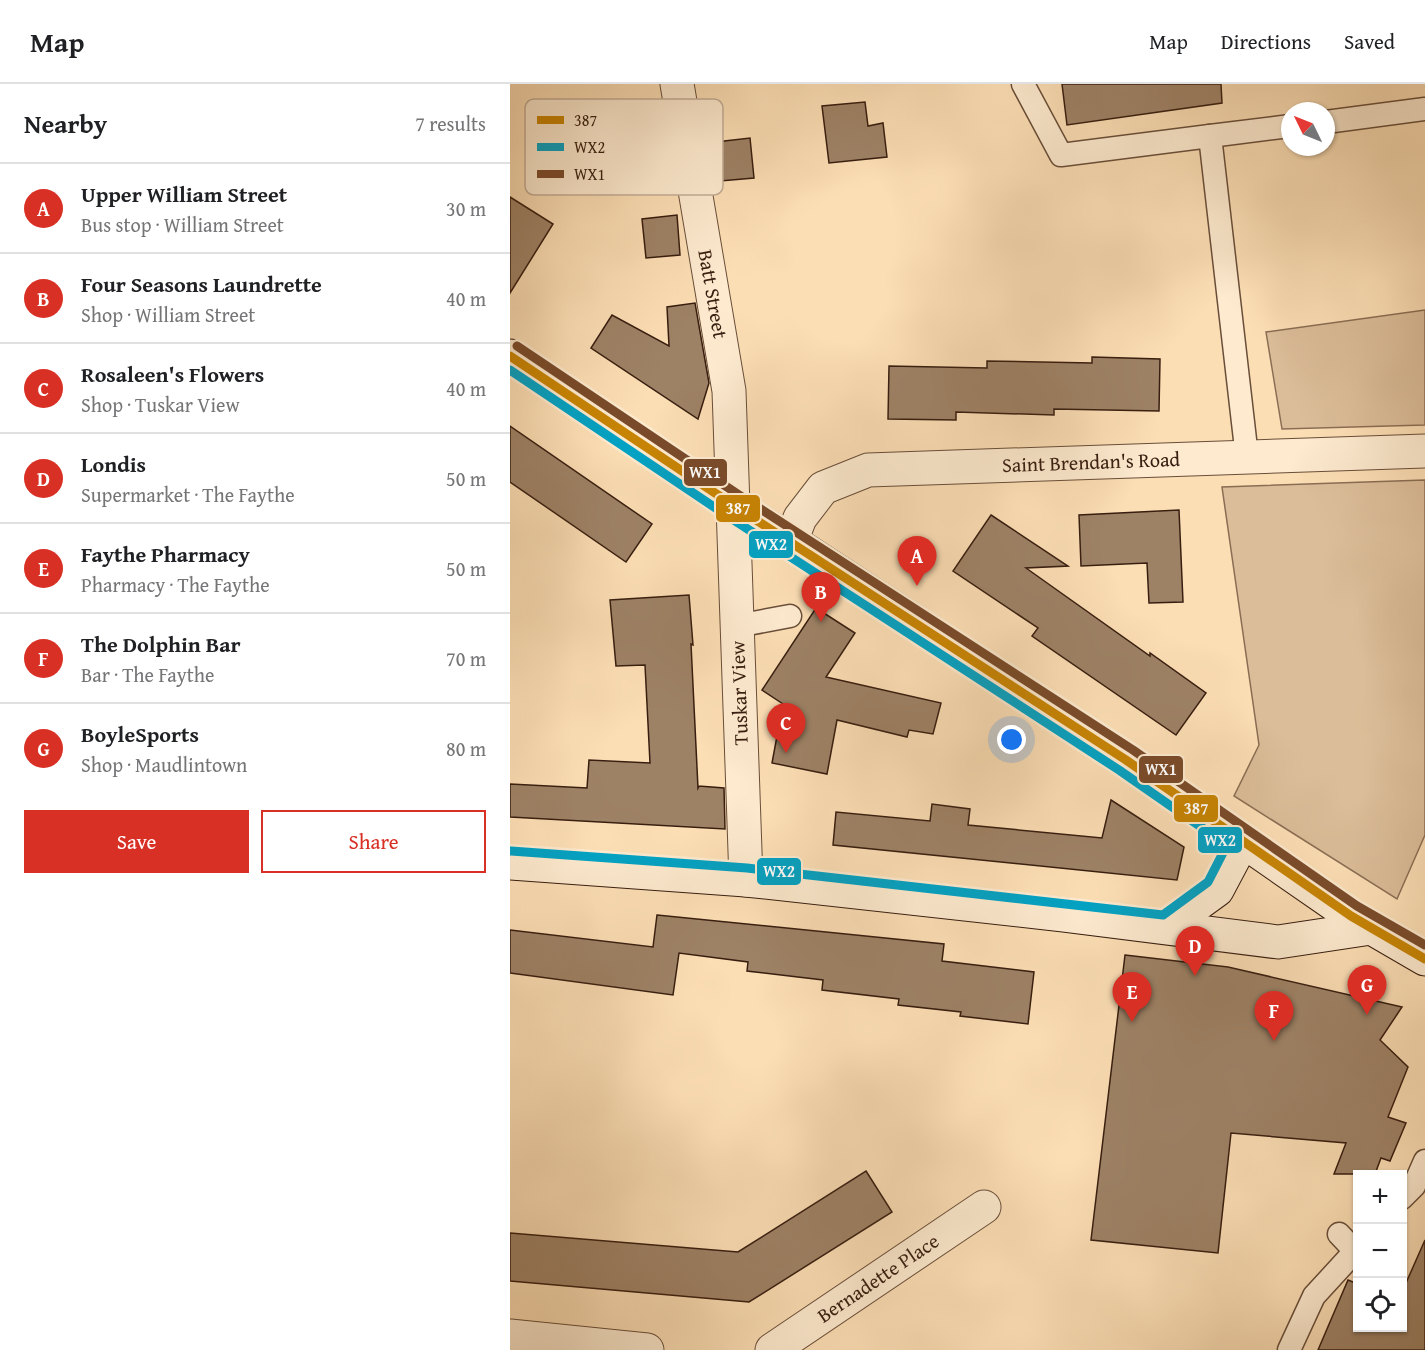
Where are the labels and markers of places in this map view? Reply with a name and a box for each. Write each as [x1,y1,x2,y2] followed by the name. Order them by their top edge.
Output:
[898,536,936,586] pin: A
[802,572,840,622] pin: B
[766,704,806,753] pin: C
[1176,926,1214,976] pin: D
[1348,966,1386,1015] pin: G
[1112,972,1152,1022] pin: E
[1254,992,1293,1041] pin: F

